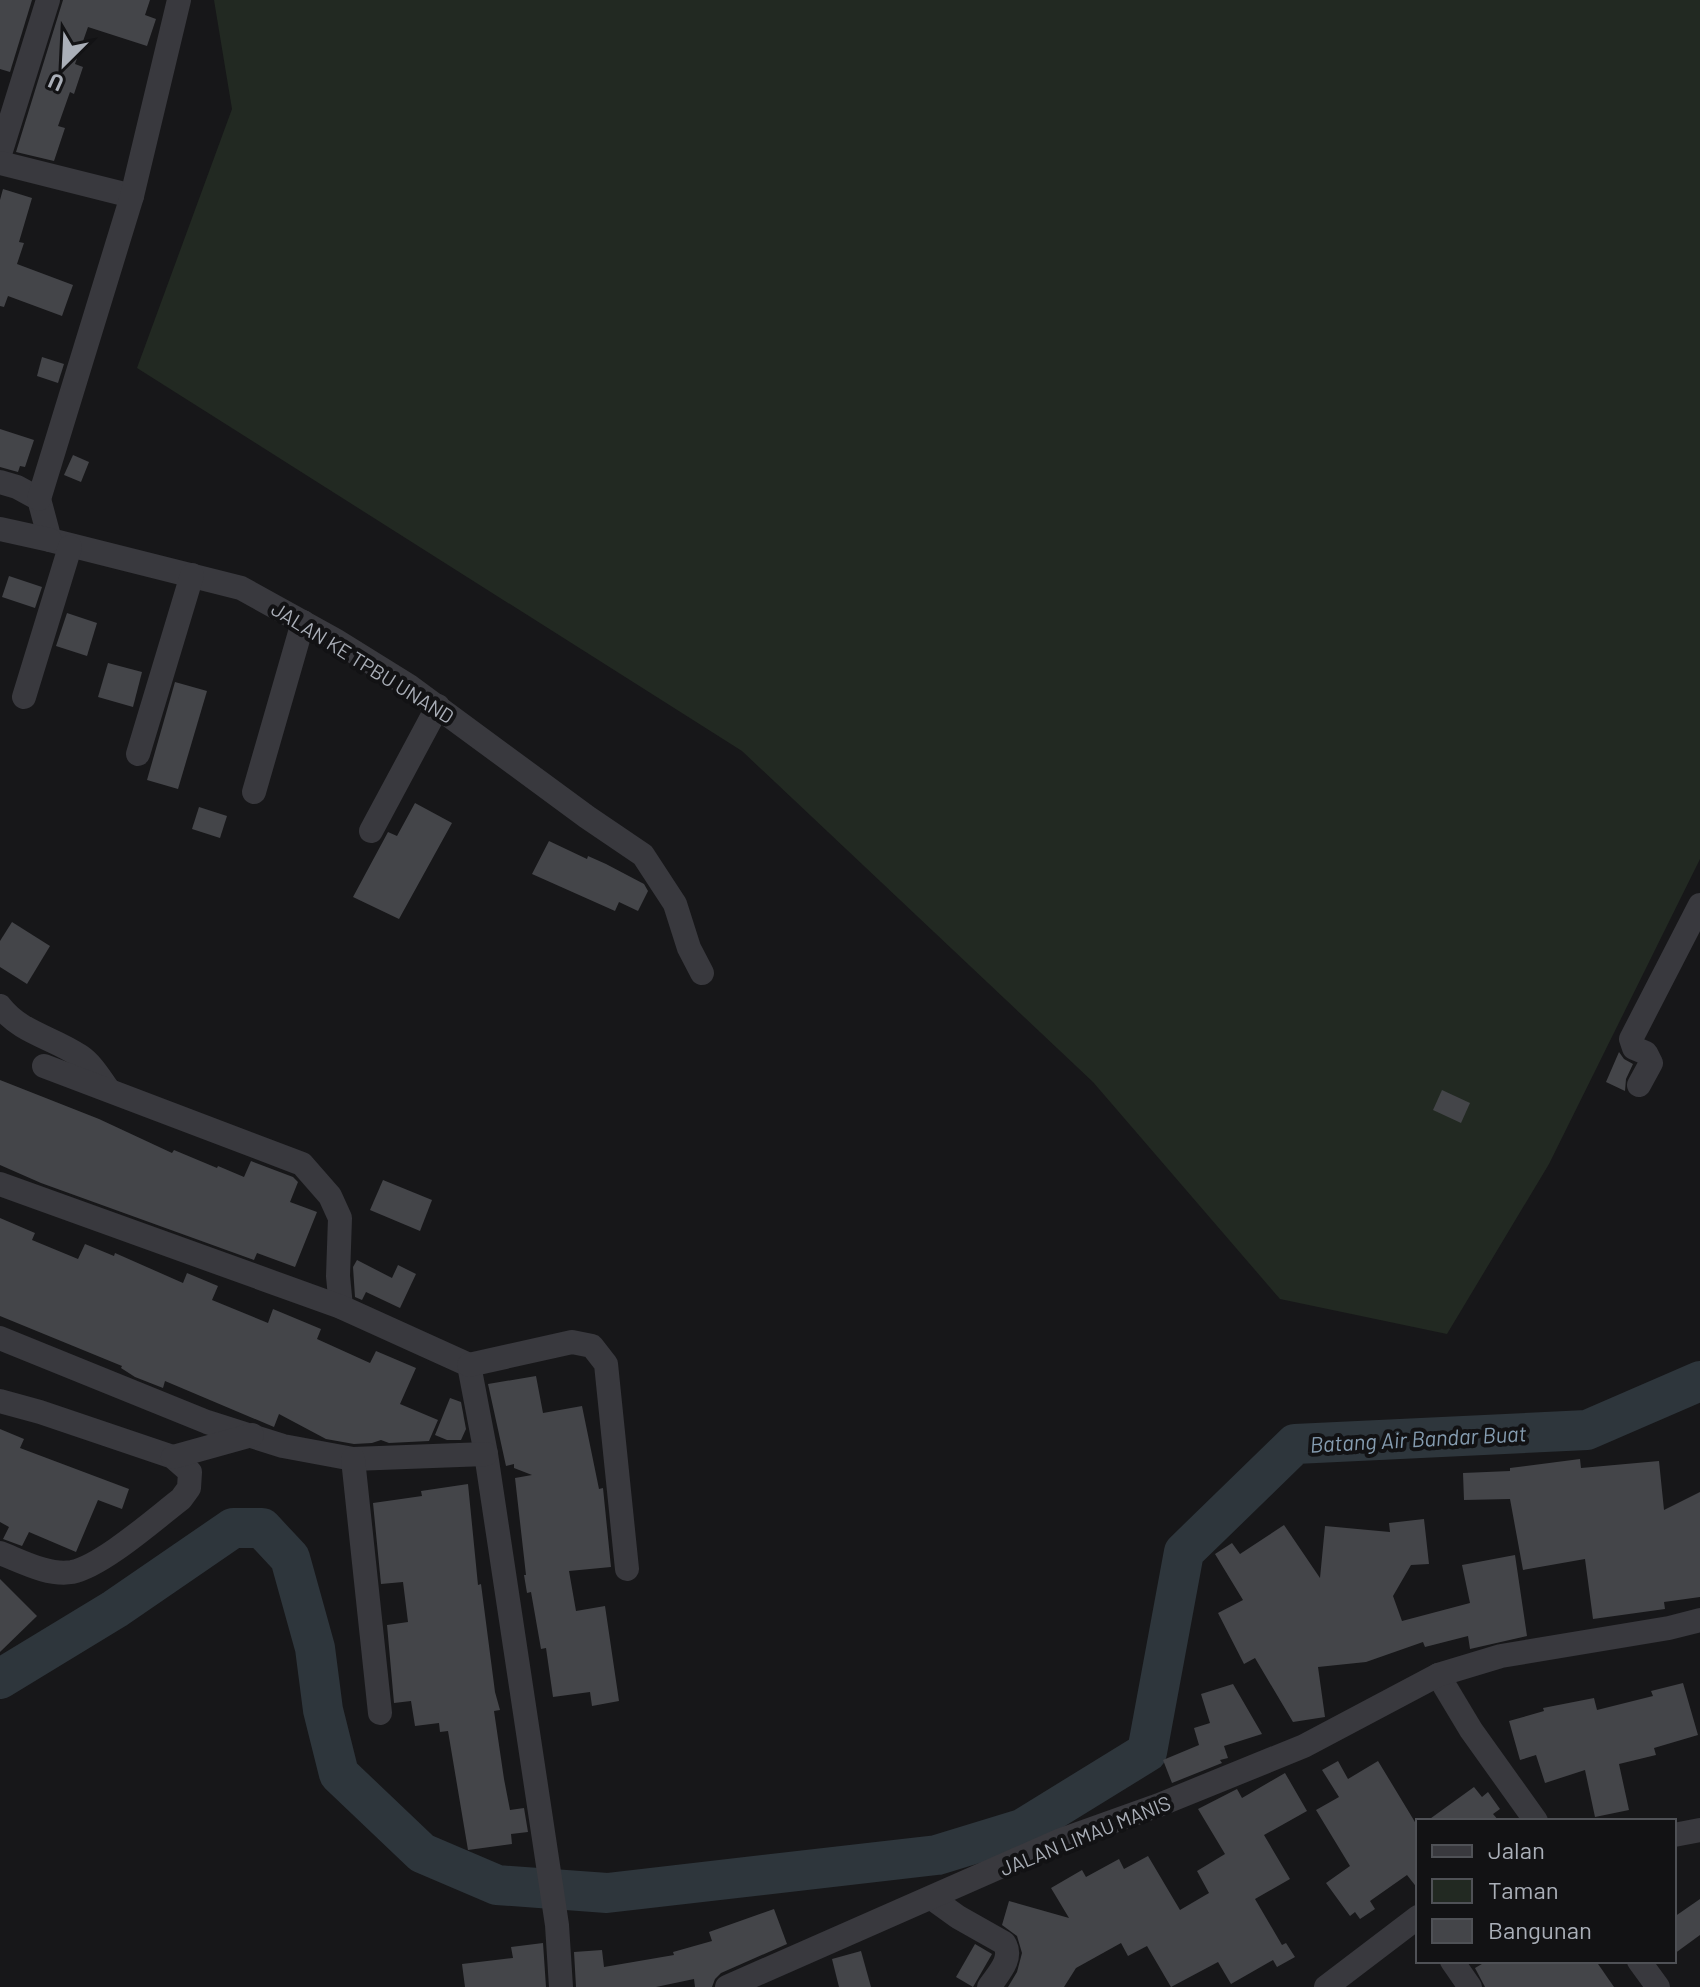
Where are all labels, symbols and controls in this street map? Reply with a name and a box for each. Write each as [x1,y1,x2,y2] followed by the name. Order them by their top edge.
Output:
[24,24,104,104] north arrow
[44,68,67,98] text: U
[267,596,459,728] street label: JALAN KE TPBU UNAND
[1309,1419,1527,1457] water label: Batang Air Bandar Buat
[996,1790,1174,1880] street label: JALAN LIMAU MANIS
[1416,1819,1676,1963] legend
[1488,1835,1545,1864] text: Jalan
[1488,1875,1559,1904] text: Taman
[1488,1915,1592,1944] text: Bangunan

